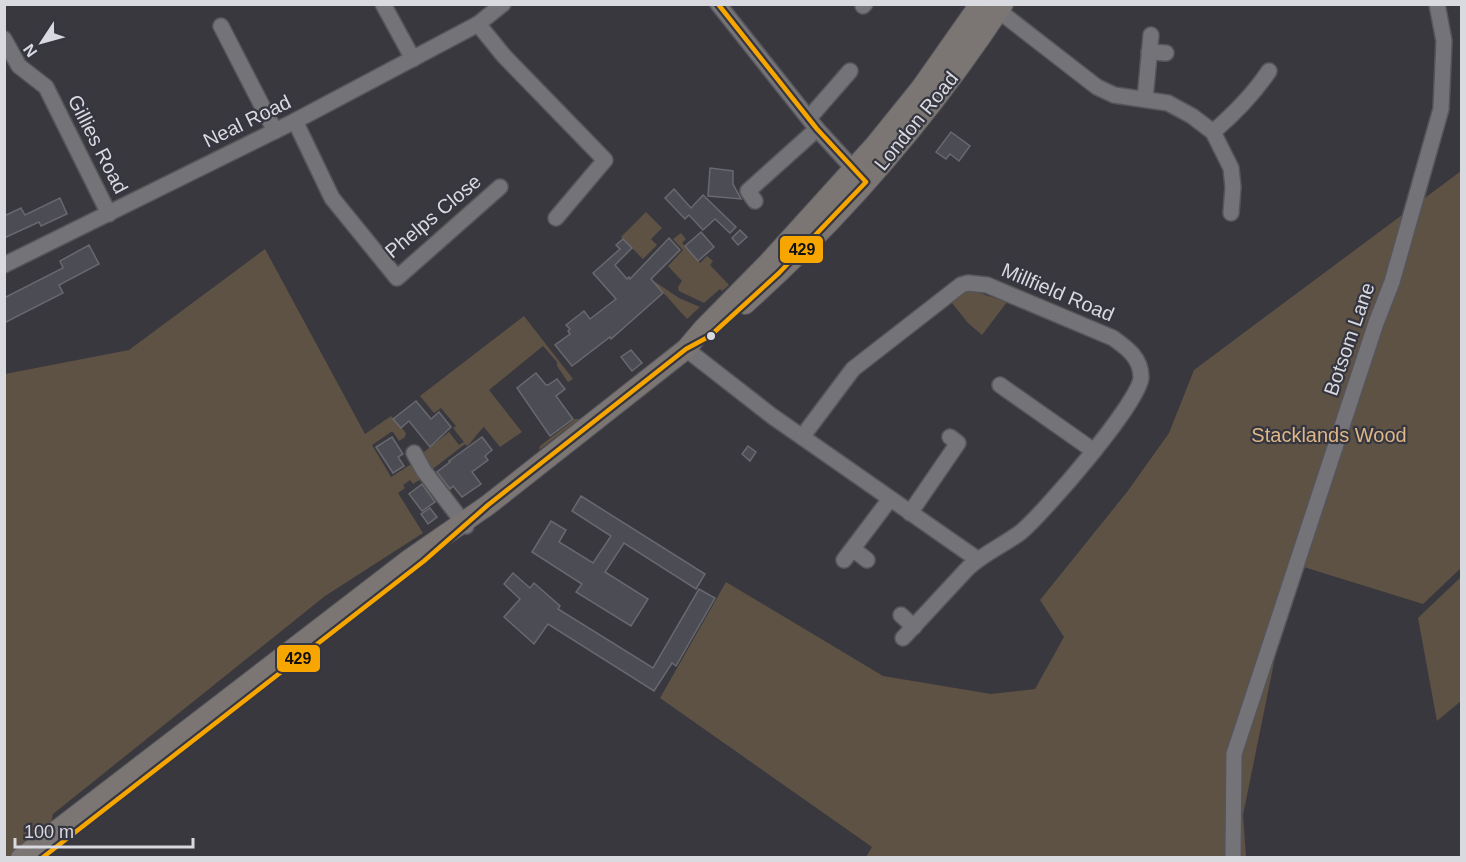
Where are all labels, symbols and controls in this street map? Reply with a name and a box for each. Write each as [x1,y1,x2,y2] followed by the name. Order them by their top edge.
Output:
[12,12,72,72] north arrow
[20,41,41,60] text: N
[870,67,962,175] street label: London Road
[200,90,294,152] street label: Neal Road
[64,91,132,197] street label: Gillies Road
[381,170,485,262] street label: Phelps Close
[779,235,824,264] line badge: 429
[789,241,815,258] text: 429
[998,258,1118,326] street label: Millfield Road
[1319,280,1379,398] street label: Botsom Lane
[705,330,717,342] unlabelled marker
[1251,424,1407,446] park label: Stacklands Wood
[276,644,321,673] line badge: 429
[285,650,311,667] text: 429
[15,811,194,849] scale bar
[24,822,74,842] text: 100 m

